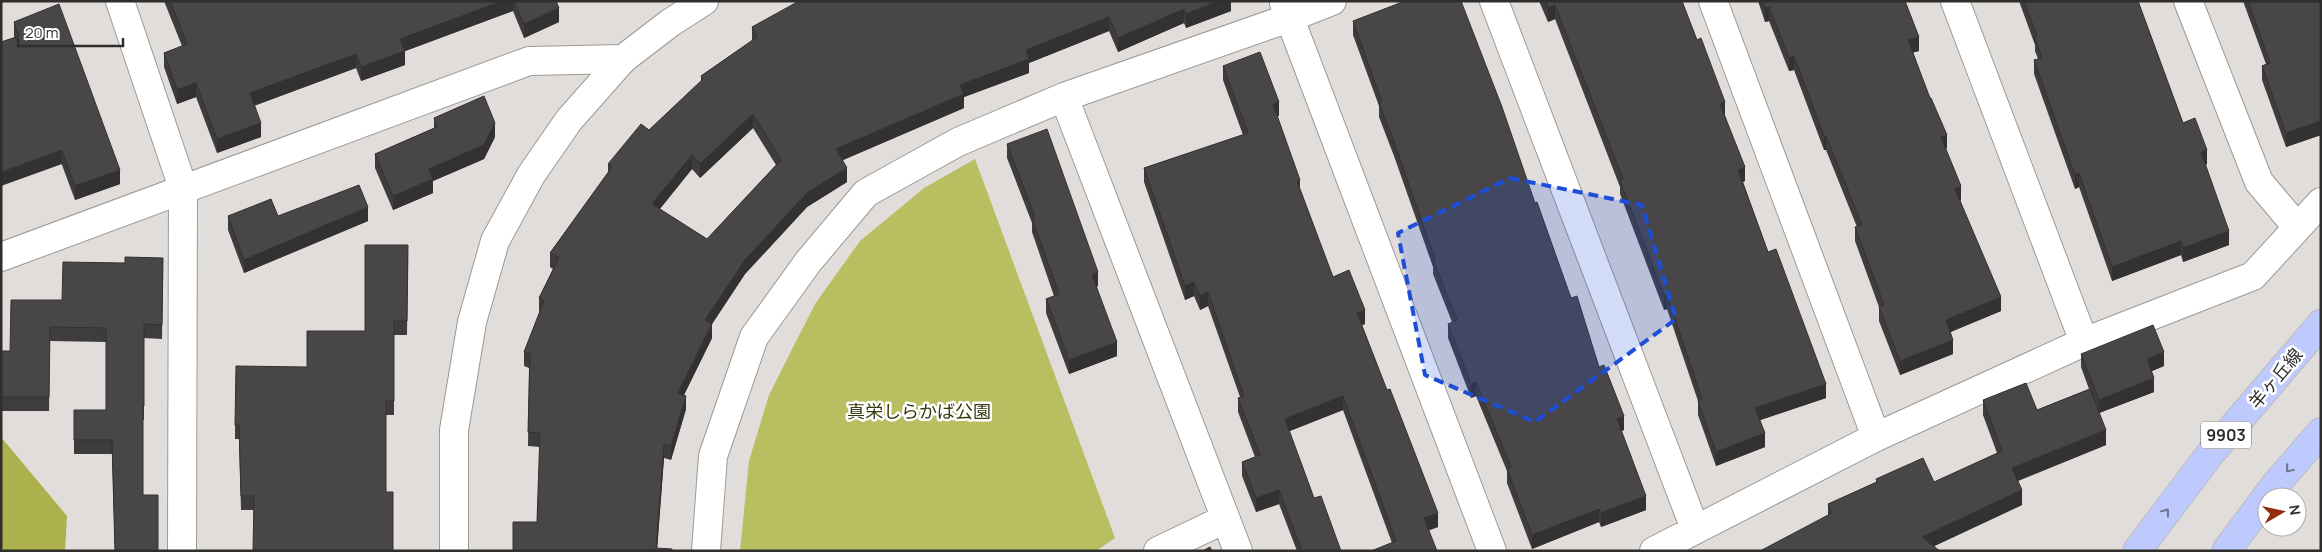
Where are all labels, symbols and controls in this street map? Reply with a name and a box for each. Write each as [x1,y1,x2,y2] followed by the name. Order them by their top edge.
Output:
[18,15,122,47] scale bar
[25,22,58,43] text: 20 m
[2243,343,2307,413] street label: 羊ヶ丘線
[847,399,991,423] park label: 真栄しらかば公園
[2201,422,2251,448] road number: 9903
[2286,464,2295,473] one-way arrow
[2257,487,2307,537] north arrow
[2285,503,2306,516] text: N
[2160,508,2169,518] one-way arrow

